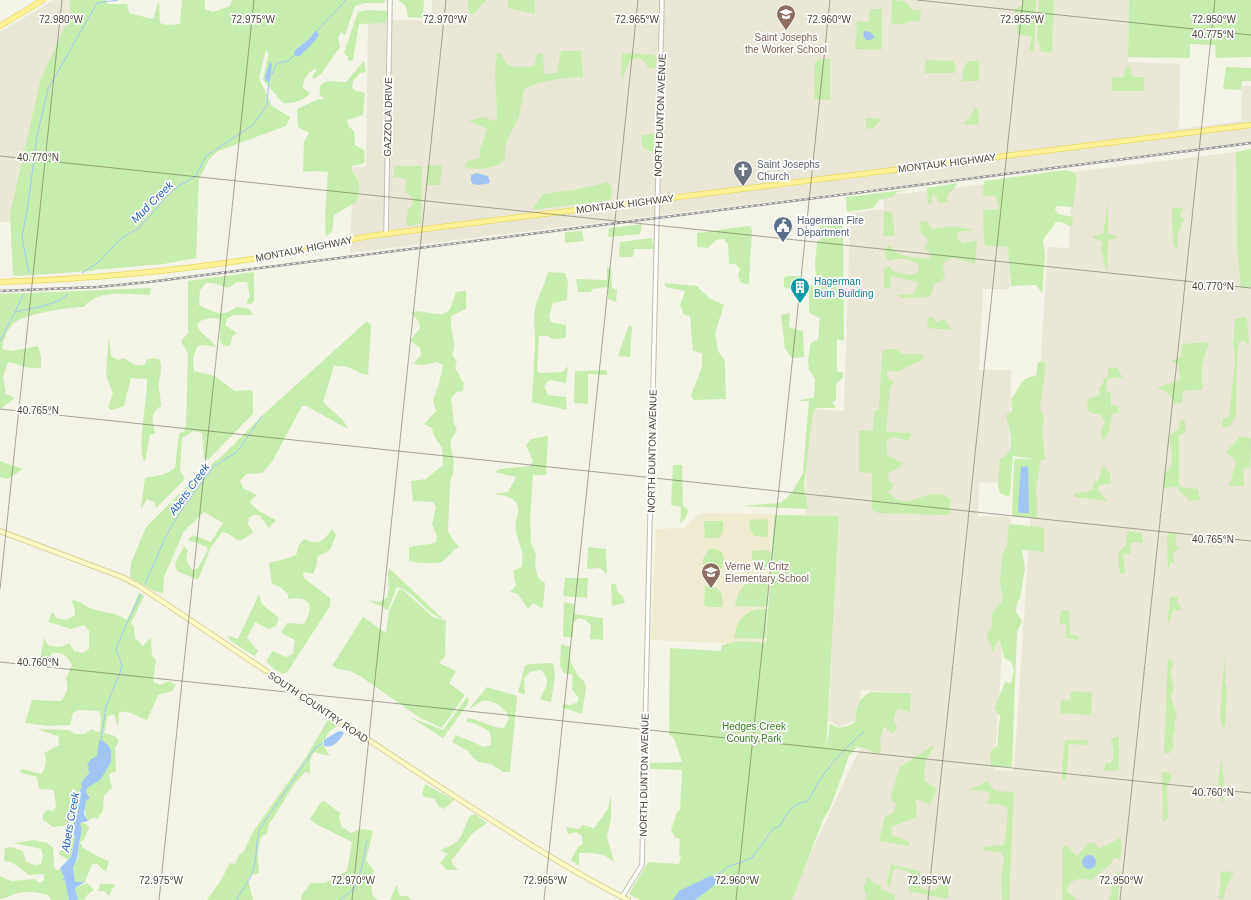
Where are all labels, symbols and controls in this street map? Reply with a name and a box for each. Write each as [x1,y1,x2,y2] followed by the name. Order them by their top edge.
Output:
[775,3,797,31] school or university icon: Saint Josephs the Worker School
[39,14,84,25] text: 72.980°W
[231,14,276,25] text: 72.975°W
[423,14,468,25] text: 72.970°W
[615,14,660,25] text: 72.965°W
[807,14,852,25] text: 72.960°W
[1000,14,1045,25] text: 72.955°W
[1192,14,1237,25] text: 72.950°W
[1192,29,1234,40] text: 40.775°N
[745,32,827,55] place label: Saint Josephs the Worker School
[652,53,668,177] street label: NORTH DUNTON AVENUE
[382,77,394,157] street label: GAZZOLA DRIVE
[897,151,997,174] street label: MONTAUK HIGHWAY
[17,152,59,163] text: 40.770°N
[732,159,754,187] church icon: Saint Josephs Church
[757,159,820,182] place label: Saint Josephs Church
[129,178,176,225] water label: Mud Creek
[575,192,675,215] street label: MONTAUK HIGHWAY
[772,215,794,243] public building icon: Hagerman Fire Department
[797,215,864,238] place label: Hagerman Fire Department
[255,234,354,264] street label: MONTAUK HIGHWAY
[789,276,811,304] building icon: Hagerman Burn Building
[814,276,873,299] place label: Hagerman Burn Building
[1192,281,1234,292] text: 40.770°N
[645,389,659,513] street label: NORTH DUNTON AVENUE
[17,405,59,416] text: 40.765°N
[166,461,212,518] water label: Abets Creek
[1192,534,1234,545] text: 40.765°N
[700,561,722,589] school or university icon: Verne W. Critz Elementary School
[725,561,809,584] place label: Verne W. Critz Elementary School
[17,657,59,668] text: 40.760°N
[266,669,370,745] street label: SOUTH COUNTRY ROAD
[637,713,651,837] street label: NORTH DUNTON AVENUE
[722,721,787,744] park label: Hedges Creek County Park
[1192,787,1234,798] text: 40.760°N
[59,791,81,854] water label: Abets Creek
[139,875,184,886] text: 72.975°W
[331,875,376,886] text: 72.970°W
[523,875,568,886] text: 72.965°W
[715,875,760,886] text: 72.960°W
[907,875,952,886] text: 72.955°W
[1099,875,1144,886] text: 72.950°W

